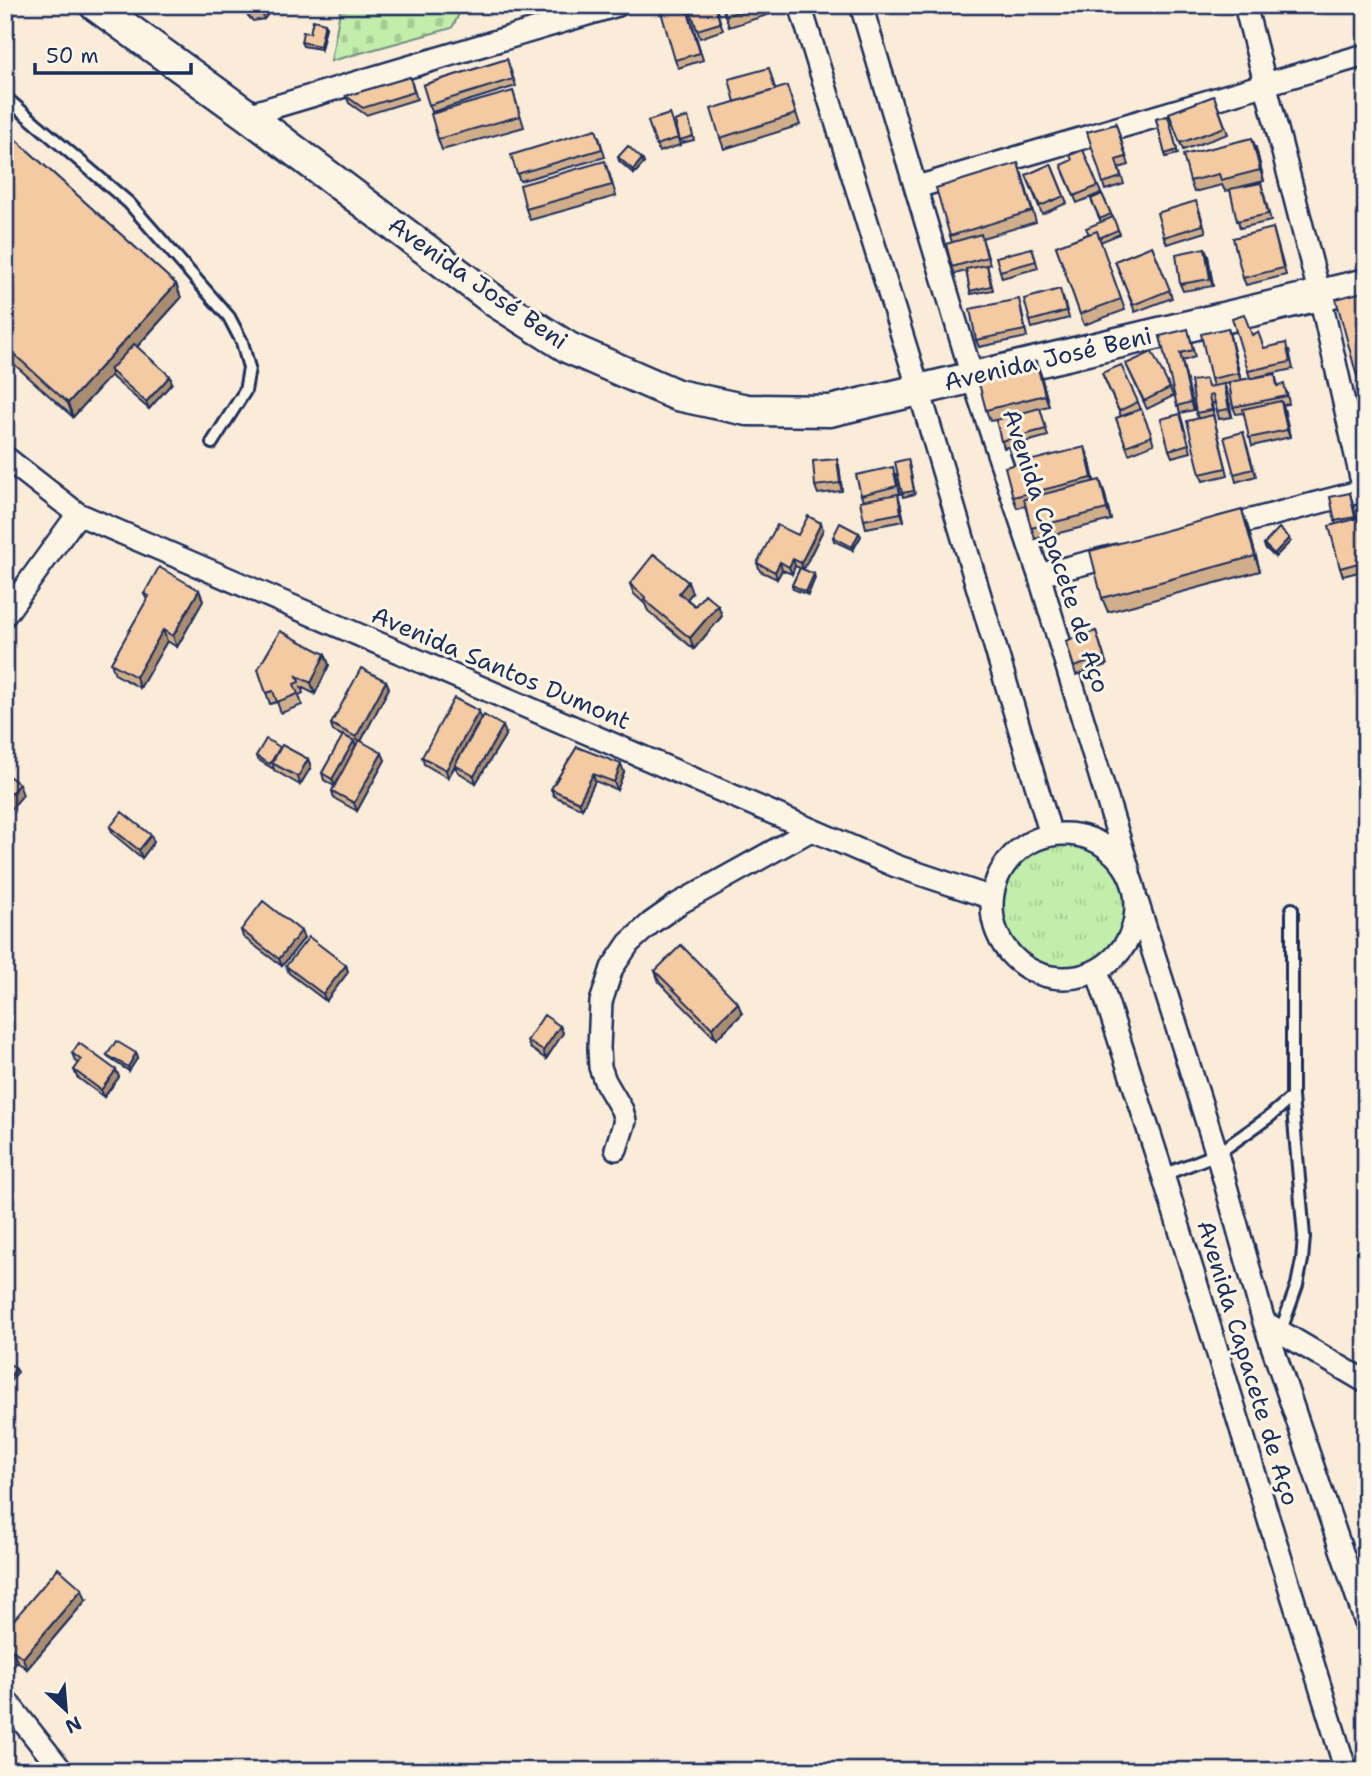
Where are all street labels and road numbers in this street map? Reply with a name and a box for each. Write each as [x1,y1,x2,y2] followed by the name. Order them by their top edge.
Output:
[382,209,574,357] street label: Avenida José Beni
[941,320,1155,398] street label: Avenida José Beni
[995,405,1117,697] street label: Avenida Capacete de Aço
[367,599,635,737] street label: Avenida Santos Dumont
[1189,1216,1307,1510] street label: Avenida Capacete de Aço

